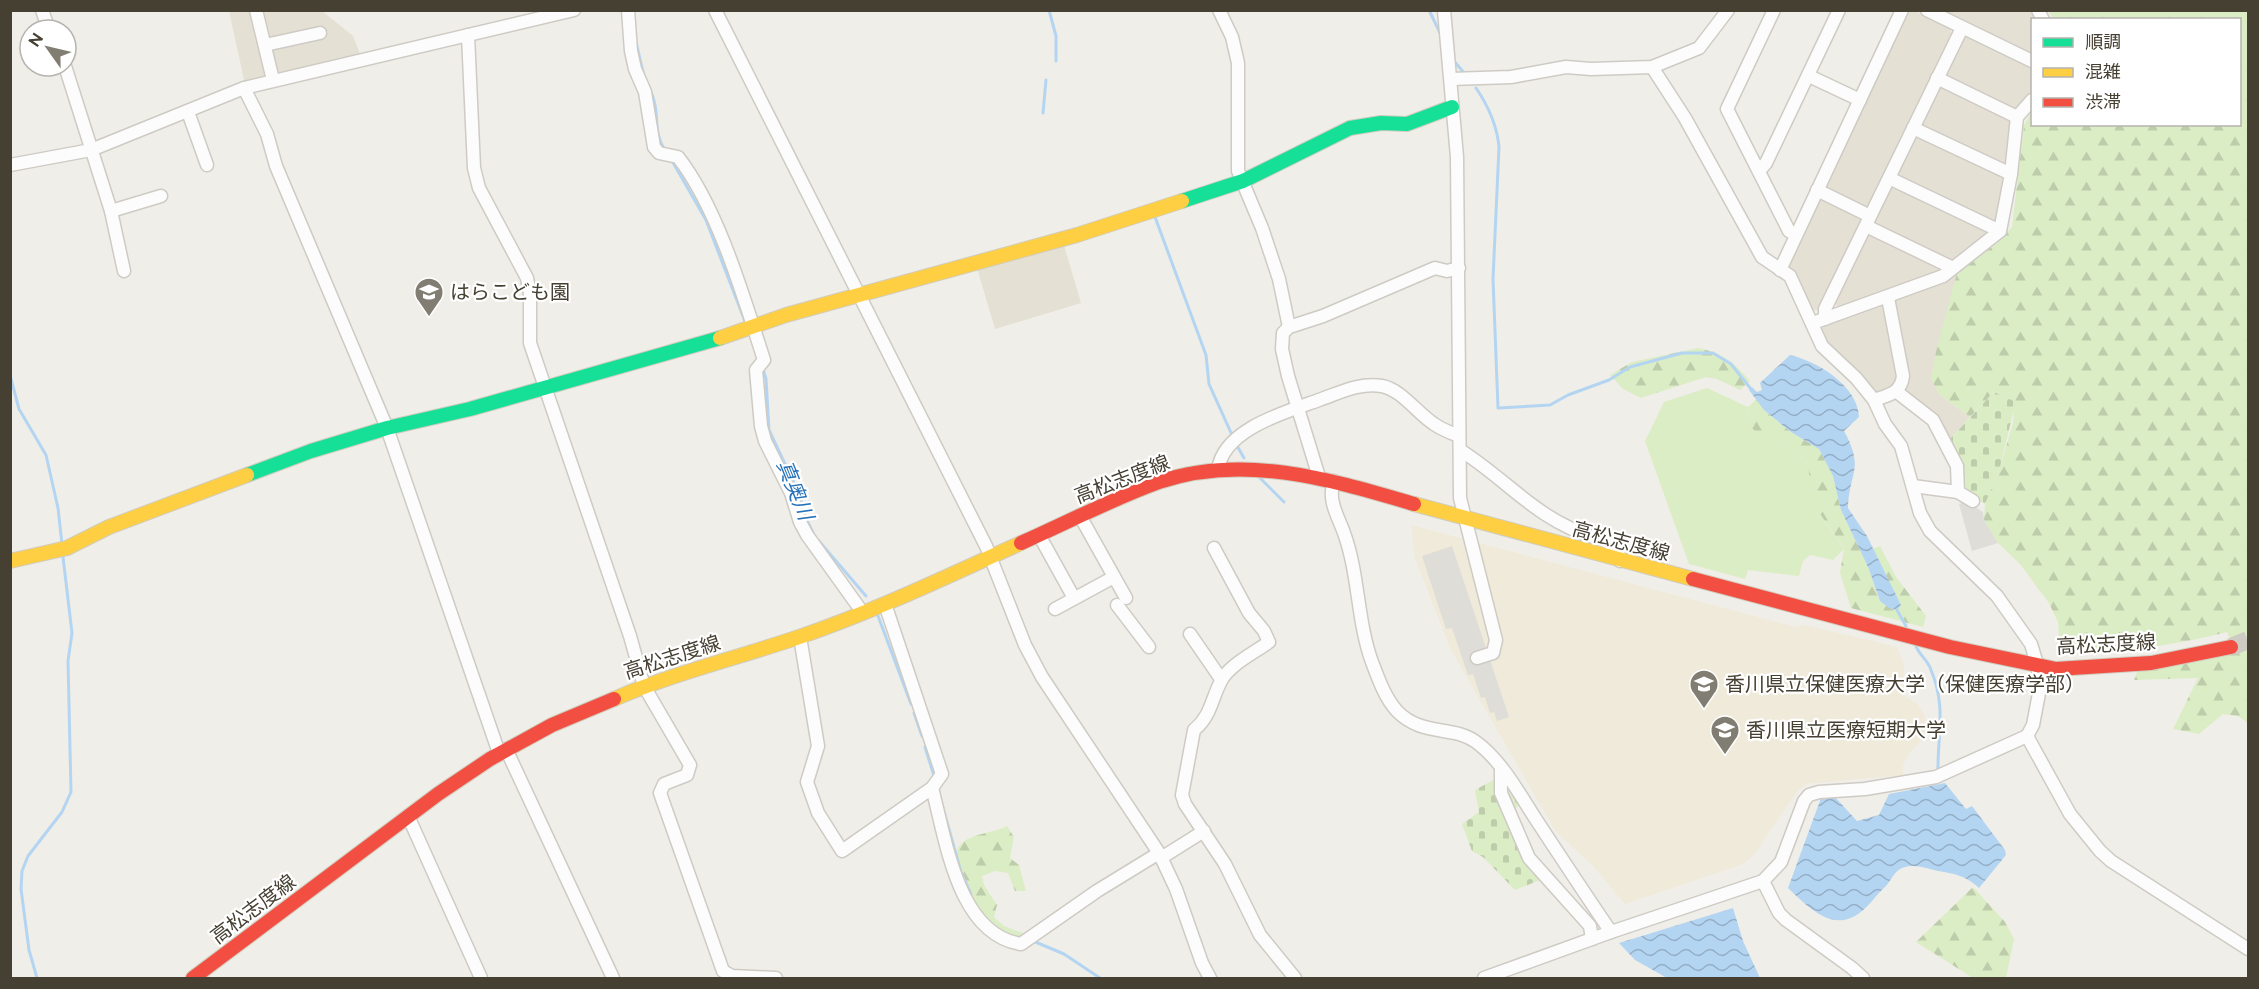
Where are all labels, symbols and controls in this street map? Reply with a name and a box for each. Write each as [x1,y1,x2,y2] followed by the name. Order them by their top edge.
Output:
[18,18,78,78] north arrow
[2031,18,2241,126] legend
[25,30,47,50] text: N
[2085,31,2121,52] text: 順調
[2085,61,2121,82] text: 混雑
[2085,91,2121,112] text: 渋滞
[413,276,445,318] school or university icon: はらこども園
[450,280,570,304] place label: はらこども園
[1071,450,1173,508] street label: 高松志度線
[772,456,820,526] water label: 真奥川
[1570,516,1672,566] street label: 高松志度線
[2055,629,2157,659] street label: 高松志度線
[621,630,723,684] street label: 高松志度線
[1688,668,1720,710] school or university icon: 香川県立保健医療大学（保健医療学部）
[1725,672,2085,696] place label: 香川県立保健医療大学（保健医療学部）
[1709,714,1741,756] school or university icon: 香川県立医療短期大学
[1746,718,1946,742] place label: 香川県立医療短期大学
[206,869,300,949] street label: 高松志度線

